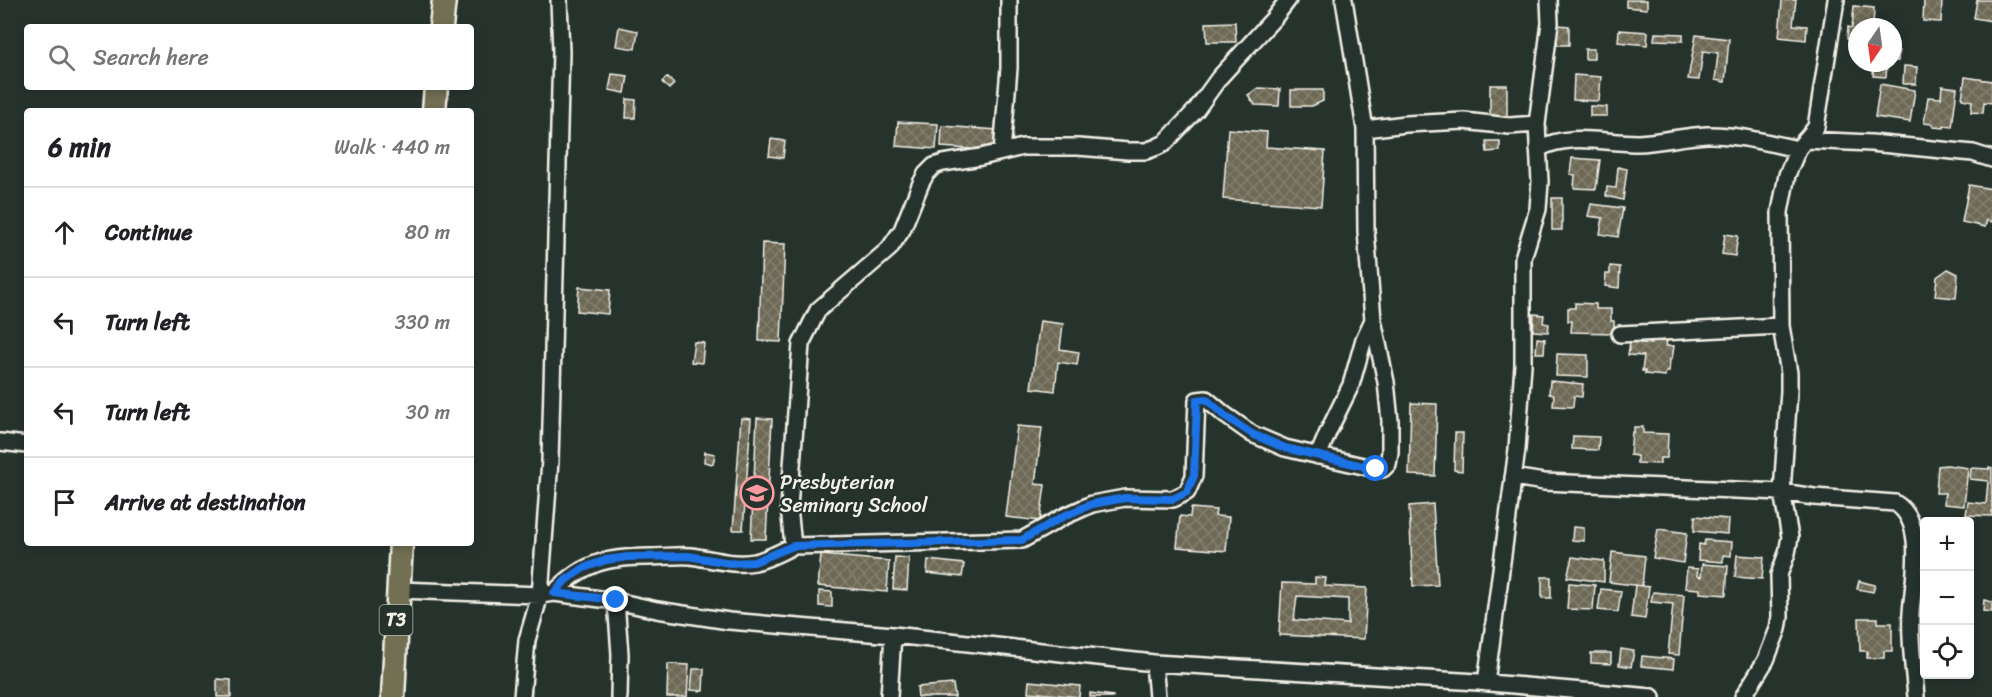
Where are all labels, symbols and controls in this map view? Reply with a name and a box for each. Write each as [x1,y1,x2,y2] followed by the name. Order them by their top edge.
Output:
[1848,18,1902,72] north arrow
[24,24,474,90] search box
[93,38,209,77] text: Search here
[45,41,78,74] icon: search
[48,124,111,170] text: 6 min
[334,130,450,165] text: Walk · 440 m
[105,213,193,252] text: Continue
[405,215,450,250] text: 80 m
[48,216,81,249] icon: ahead
[105,303,190,342] text: Turn left
[395,305,450,340] text: 330 m
[48,306,81,339] icon: left
[105,393,190,432] text: Turn left
[406,395,450,430] text: 30 m
[48,396,81,429] icon: left
[1362,455,1388,481] route start
[780,465,929,523] place label: Presbyterian Seminary School
[739,475,775,511] school or university icon: Presbyterian Seminary School
[105,483,306,522] text: Arrive at destination
[48,486,81,519] icon: arrive
[1920,517,1974,679] map controls
[1920,517,1974,571] button: +
[1920,571,1974,625] button: −
[602,586,628,612] route end
[380,605,412,635] road number: T3
[1920,625,1974,679] button: locate

